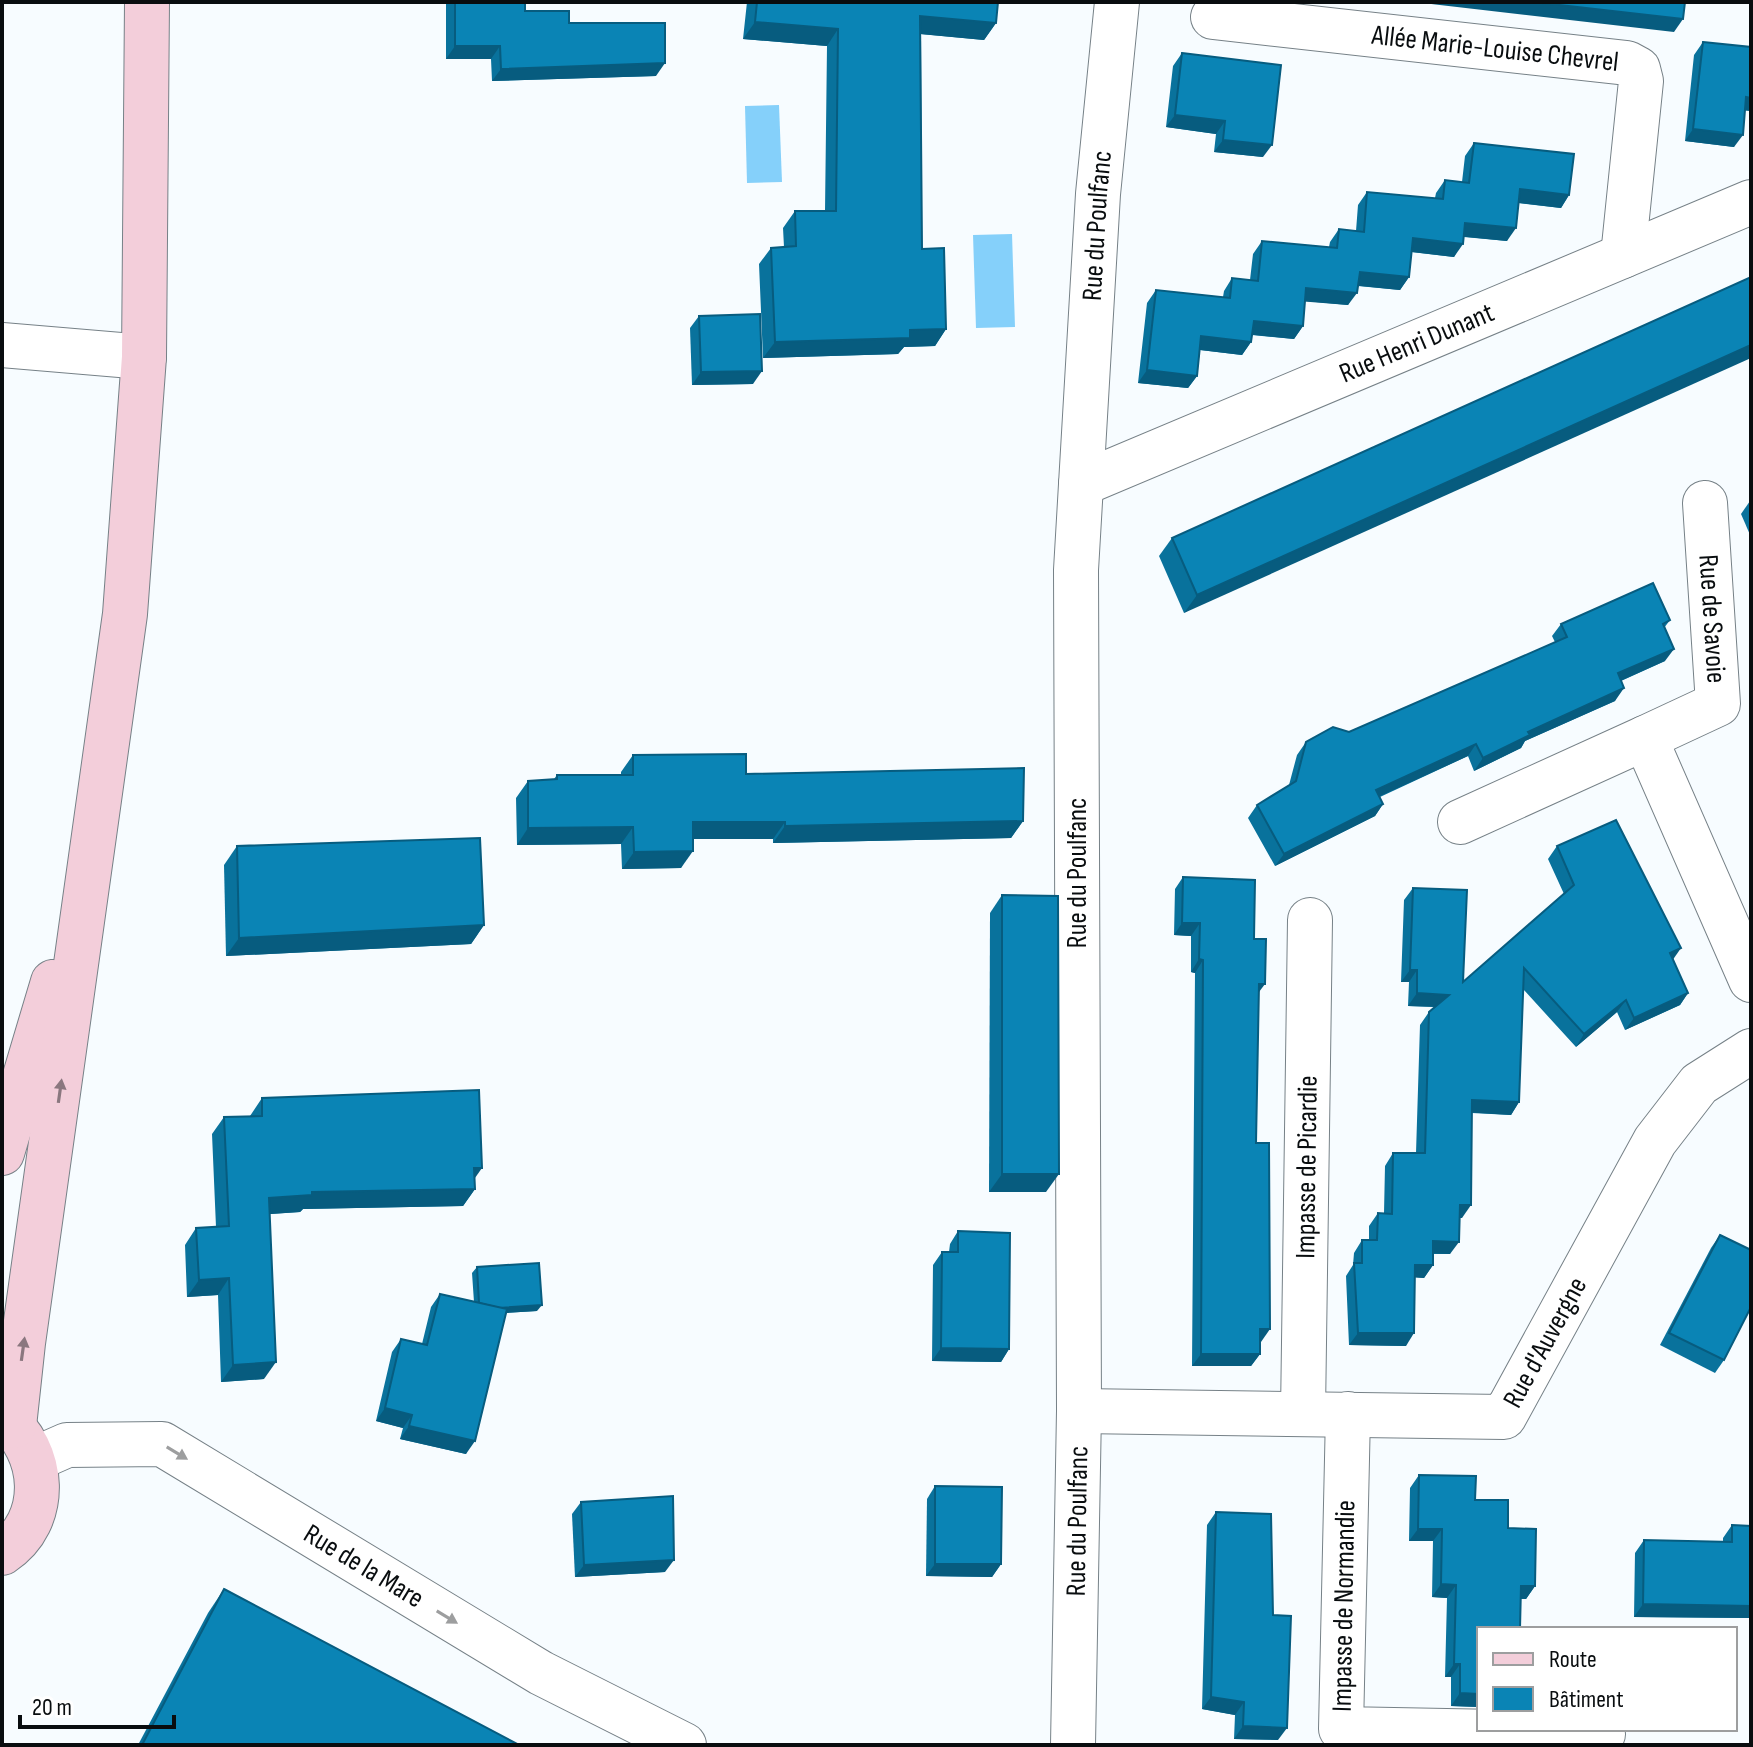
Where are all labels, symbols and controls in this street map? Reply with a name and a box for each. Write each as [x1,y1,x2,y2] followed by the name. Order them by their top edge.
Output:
[1369,18,1620,78] street label: Allée Marie-Louise Chevrel
[1075,149,1119,302] street label: Rue du Poulfanc
[1334,296,1499,390] street label: Rue Henri Dunant
[1692,553,1733,684] street label: Rue de Savoie
[1061,798,1094,948] street label: Rue du Poulfanc
[1289,1075,1324,1259] street label: Impasse de Picardie
[54,1078,67,1103] one-way arrow
[1496,1271,1594,1413] street label: Rue d'Auvergne
[17,1336,30,1361] one-way arrow
[166,1446,188,1460] one-way arrow
[1059,1446,1095,1597] street label: Rue du Poulfanc
[1326,1500,1362,1712] street label: Impasse de Normandie
[298,1517,430,1615] street label: Rue de la Mare
[436,1610,458,1624] one-way arrow
[1477,1627,1737,1731] legend
[1549,1645,1597,1674] text: Route
[20,1679,174,1729] scale bar
[1549,1685,1624,1714] text: Bâtiment
[32,1693,72,1722] text: 20 m

